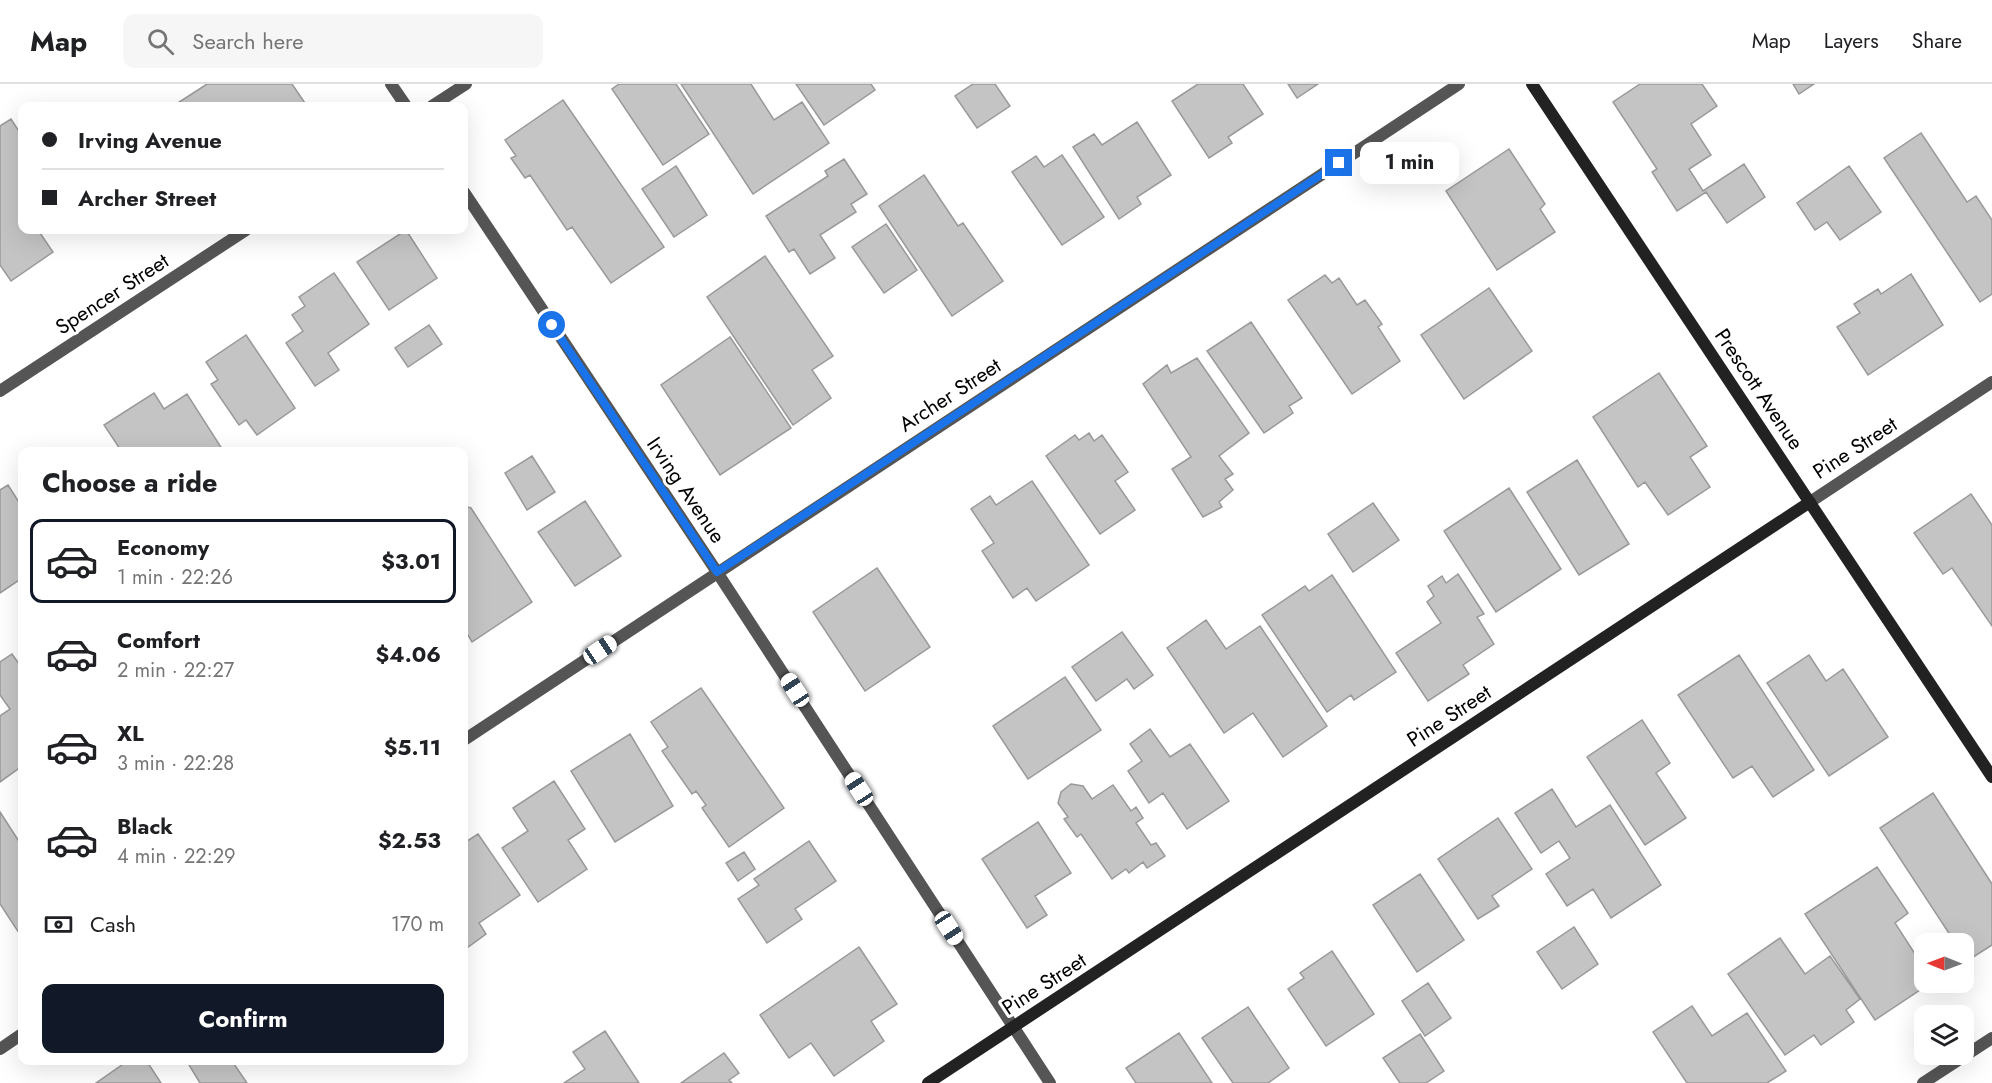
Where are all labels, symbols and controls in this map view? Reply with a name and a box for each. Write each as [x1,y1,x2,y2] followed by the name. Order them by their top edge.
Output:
[123,14,543,68] search box
[30,21,87,62] text: Map
[144,25,177,58] icon: search
[192,25,304,57] text: Search here
[1752,26,1791,56] text: Map
[1824,26,1879,56] text: Layers
[1912,26,1962,56] text: Share
[78,124,222,156] text: Irving Avenue
[1360,142,1459,184] callout: 1 min
[1385,148,1434,177] text: 1 min
[1325,149,1352,176] route end
[78,182,216,214] text: Archer Street
[49,246,175,342] street label: Spencer Street
[538,311,565,338] route start
[1707,322,1811,456] street label: Prescott Avenue
[893,351,1007,439] street label: Archer Street
[1807,409,1903,487] street label: Pine Street
[639,431,733,549] street label: Irving Avenue
[42,463,217,502] text: Choose a ride
[117,531,209,563] text: Economy
[45,534,99,588] icon: car
[381,545,441,577] text: $3.01
[117,563,233,592] text: 1 min · 22:26
[117,624,200,656] text: Comfort
[45,627,99,681] icon: car
[580,632,620,668] car
[376,638,441,670] text: $4.06
[117,656,234,685] text: 2 min · 22:27
[778,670,812,710] car
[1401,677,1497,755] street label: Pine Street
[117,717,144,749] text: XL
[45,720,99,774] icon: car
[384,731,441,763] text: $5.11
[117,749,234,778] text: 3 min · 22:28
[842,769,876,809] car
[117,810,173,842] text: Black
[45,813,99,867] icon: car
[378,824,441,856] text: $2.53
[117,842,236,871] text: 4 min · 22:29
[42,908,75,941] icon: cash
[90,908,136,940] text: Cash
[932,908,966,948] car
[391,910,444,939] text: 170 m
[1914,933,1974,993] north arrow
[1914,933,1974,1065] map controls
[996,945,1092,1023] street label: Pine Street
[42,984,444,1053] button: Confirm
[1914,1005,1974,1065] button: layers

